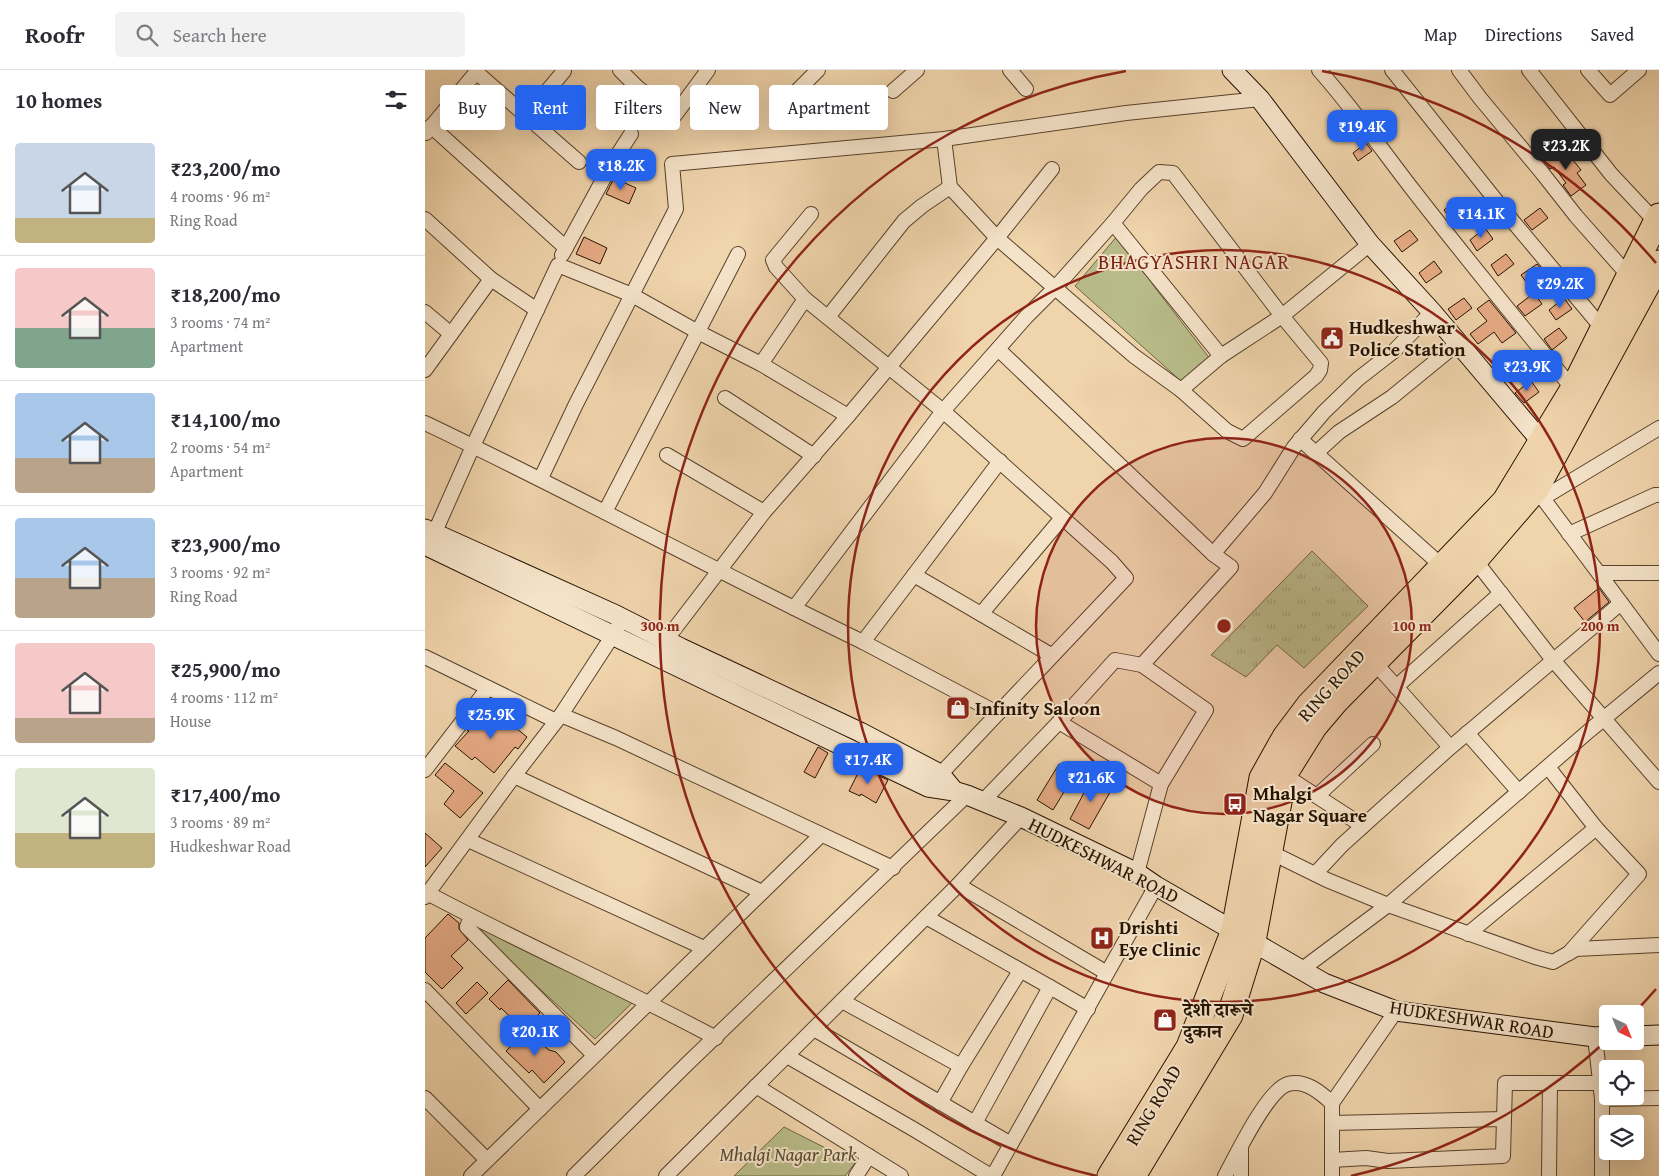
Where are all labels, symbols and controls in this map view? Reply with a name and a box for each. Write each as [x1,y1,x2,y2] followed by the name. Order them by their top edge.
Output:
[115,12,465,57] search box
[25,17,85,52] text: Roofr
[133,21,161,49] icon: search
[173,21,267,49] text: Search here
[1424,21,1457,48] text: Map
[1485,21,1562,48] text: Directions
[1590,21,1634,48] text: Saved
[15,85,102,116] text: 10 homes
[440,85,505,130] chip: Buy
[515,85,586,130] chip: Rent
[596,85,680,130] chip: Filters
[690,85,759,130] chip: New
[769,85,888,130] chip: Apartment
[382,86,410,114] icon: filters
[1321,109,1403,152] pin: ₹19.4K
[1338,114,1386,138] text: ₹19.4K
[1525,128,1607,171] pin: ₹23.2K
[1542,133,1590,157] text: ₹23.2K
[580,148,662,191] pin: ₹18.2K
[170,153,280,184] text: ₹23,200/mo
[597,153,645,177] text: ₹18.2K
[55,163,115,223] icon: home
[170,184,270,208] text: 4 rooms · 96 m²
[1440,196,1522,239] pin: ₹14.1K
[1457,201,1505,225] text: ₹14.1K
[170,208,238,232] text: Ring Road
[1098,247,1290,276] district label: BHAGYASHRI NAGAR
[1519,266,1601,309] pin: ₹29.2K
[1536,271,1584,295] text: ₹29.2K
[170,279,280,310] text: ₹18,200/mo
[55,288,115,348] icon: home
[170,310,270,334] text: 3 rooms · 74 m²
[1349,313,1466,363] place label: Hudkeshwar Police Station
[1319,325,1345,351] public building icon: Hudkeshwar Police Station
[170,334,243,358] text: Apartment
[1486,350,1568,392] pin: ₹23.9K
[1503,354,1551,378] text: ₹23.9K
[170,404,280,435] text: ₹14,100/mo
[55,413,115,473] icon: home
[170,435,270,459] text: 2 rooms · 54 m²
[170,459,243,483] text: Apartment
[170,529,280,560] text: ₹23,900/mo
[55,538,115,598] icon: home
[170,560,270,584] text: 3 rooms · 92 m²
[170,584,238,608] text: Ring Road
[640,615,680,636] text: 300 m
[1392,615,1432,636] text: 100 m
[1580,615,1620,636] text: 200 m
[1215,617,1233,635] centre of rings
[1291,642,1371,728] street label: RING ROAD
[170,654,280,685] text: ₹25,900/mo
[55,663,115,723] icon: home
[170,685,278,709] text: 4 rooms · 112 m²
[975,694,1101,722] place label: Infinity Saloon
[945,695,971,721] shop icon: Infinity Saloon
[450,698,532,740] pin: ₹25.9K
[467,702,515,726] text: ₹25.9K
[170,709,211,733] text: House
[827,742,909,785] pin: ₹17.4K
[844,747,892,771] text: ₹17.4K
[1050,760,1132,803] pin: ₹21.6K
[1067,765,1115,789] text: ₹21.6K
[170,779,280,810] text: ₹17,400/mo
[1253,779,1367,829] place label: Mhalgi Nagar Square
[55,788,115,848] icon: home
[1222,791,1248,817] bus stop icon: Mhalgi Nagar Square
[170,810,270,834] text: 3 rooms · 89 m²
[1024,810,1184,910] street label: HUDKESHWAR ROAD
[170,834,291,858] text: Hudkeshwar Road
[1119,913,1201,963] place label: Drishti Eye Clinic
[1089,925,1115,951] hospital icon: Drishti Eye Clinic
[1388,992,1556,1046] street label: HUDKESHWAR ROAD
[1181,995,1254,1045] place label: देशी दारूचे दुकान
[1599,1005,1644,1050] north arrow
[1599,1005,1644,1160] map controls
[1152,1007,1178,1033] shop icon: देशी दारूचे दुकान
[494,1014,576,1057] pin: ₹20.1K
[511,1019,559,1043] text: ₹20.1K
[1118,1059,1188,1151] street label: RING ROAD
[1599,1060,1644,1105] button: locate
[1599,1115,1644,1160] button: layers
[720,1140,857,1168] park label: Mhalgi Nagar Park

